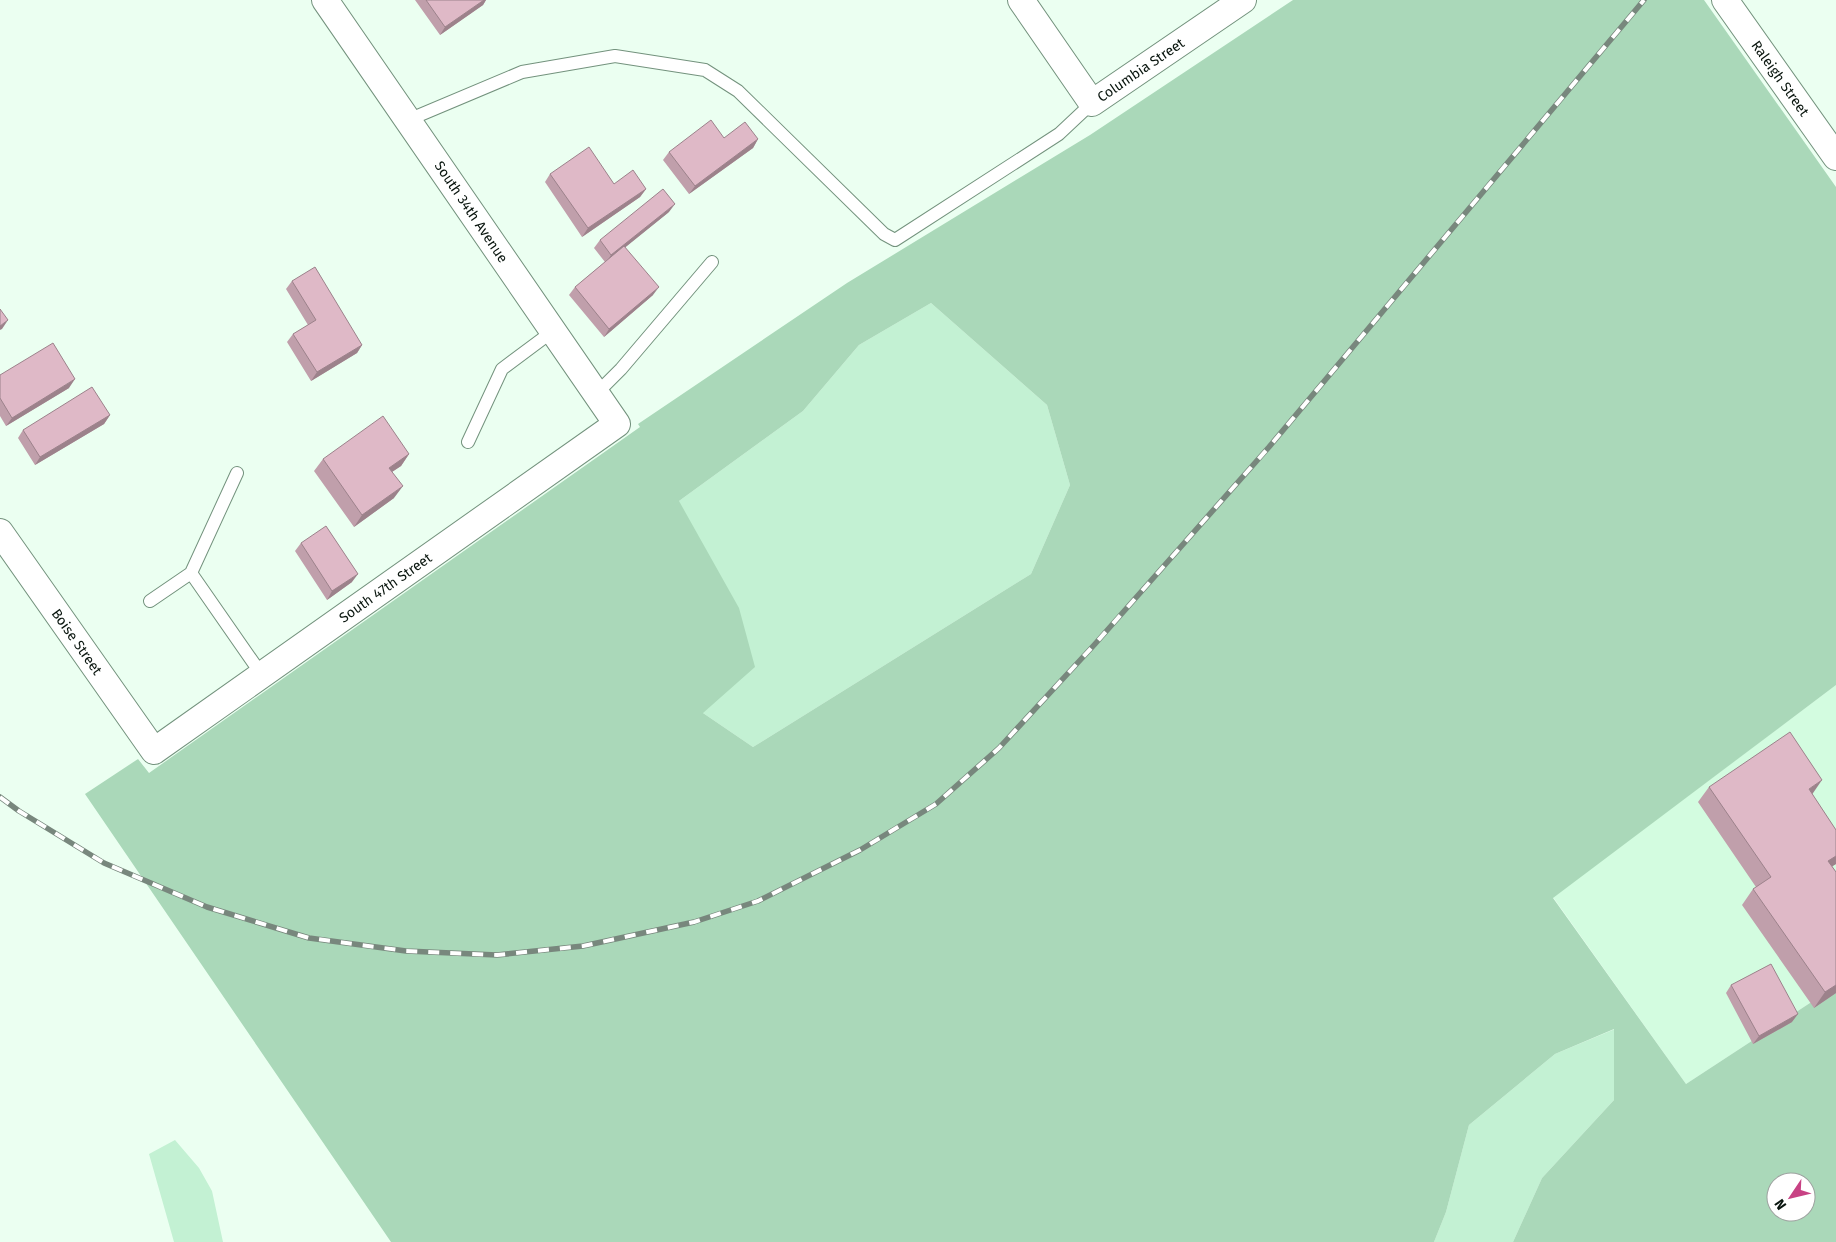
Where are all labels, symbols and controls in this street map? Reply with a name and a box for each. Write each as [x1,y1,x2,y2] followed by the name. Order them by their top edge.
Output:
[1094,34,1188,105] street label: Columbia Street
[1748,37,1814,120] street label: Raleigh Street
[431,158,511,266] street label: South 34th Avenue
[336,549,436,626] street label: South 47th Street
[48,605,107,679] street label: Boise Street
[1766,1172,1816,1222] north arrow
[1771,1195,1790,1213] text: N

